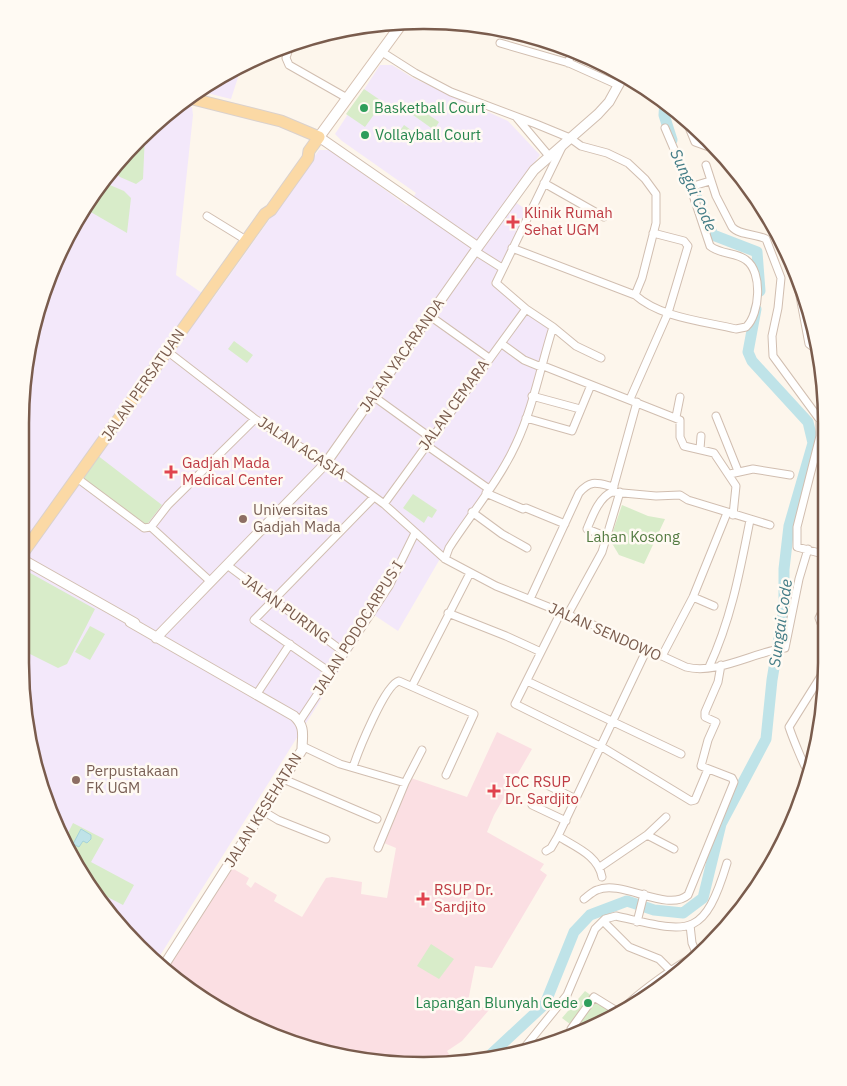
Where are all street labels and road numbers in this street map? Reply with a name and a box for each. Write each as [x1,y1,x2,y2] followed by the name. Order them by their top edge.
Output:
[355,294,448,415] street label: JALAN YACARANDA
[97,325,188,444] street label: JALAN PERSATUAN
[414,355,493,454] street label: JALAN CEMARA
[255,412,350,483] street label: JALAN ACASIA
[308,557,407,699] street label: JALAN PODOCARPUS I
[238,570,334,647] street label: JALAN PURING
[546,598,665,665] street label: JALAN SENDOWO
[220,749,305,871] street label: JALAN KESEHATAN

